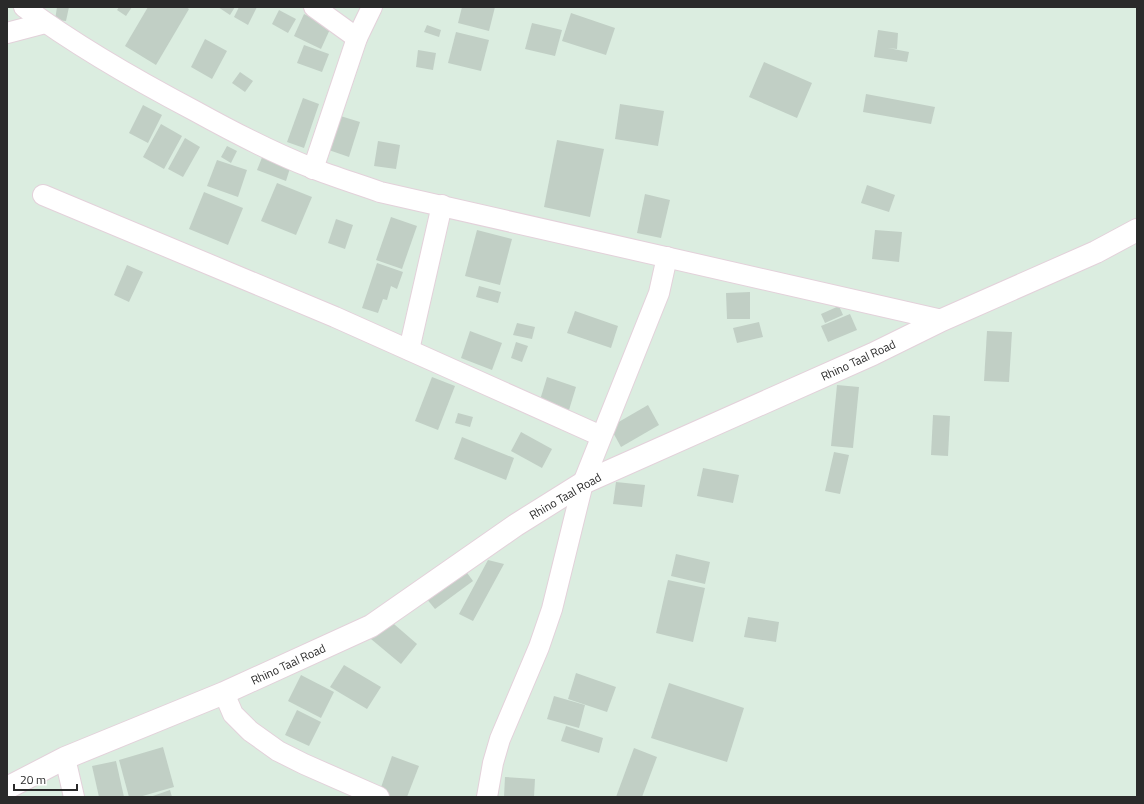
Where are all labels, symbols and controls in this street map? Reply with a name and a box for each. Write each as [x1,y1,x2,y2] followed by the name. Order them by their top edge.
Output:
[817,334,899,386] street label: Rhino Taal Road
[525,468,605,524] street label: Rhino Taal Road
[247,638,329,690] street label: Rhino Taal Road
[14,766,77,792] scale bar
[20,770,46,789] text: 20 m

